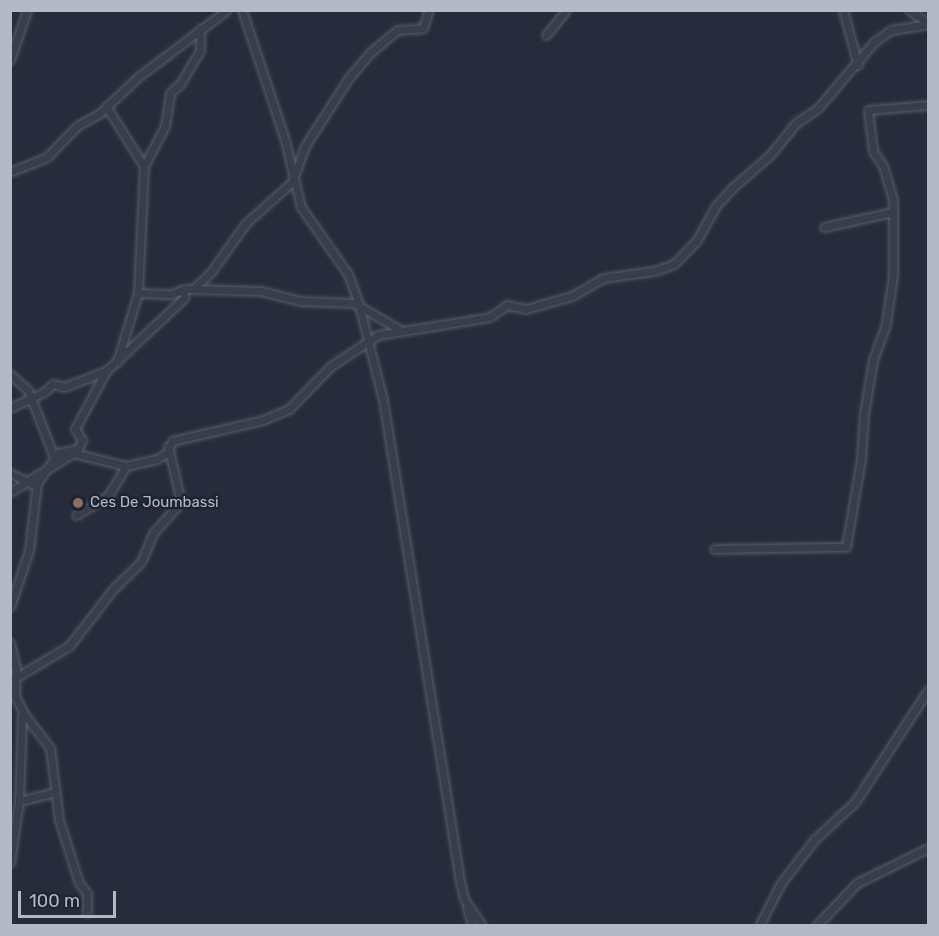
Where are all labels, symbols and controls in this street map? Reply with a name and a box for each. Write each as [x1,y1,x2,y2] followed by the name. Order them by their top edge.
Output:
[90,494,219,512] place label: Ces De Joumbassi
[71,496,85,510] marker: Ces De Joumbassi
[21,879,118,917] scale bar
[29,890,80,912] text: 100 m

